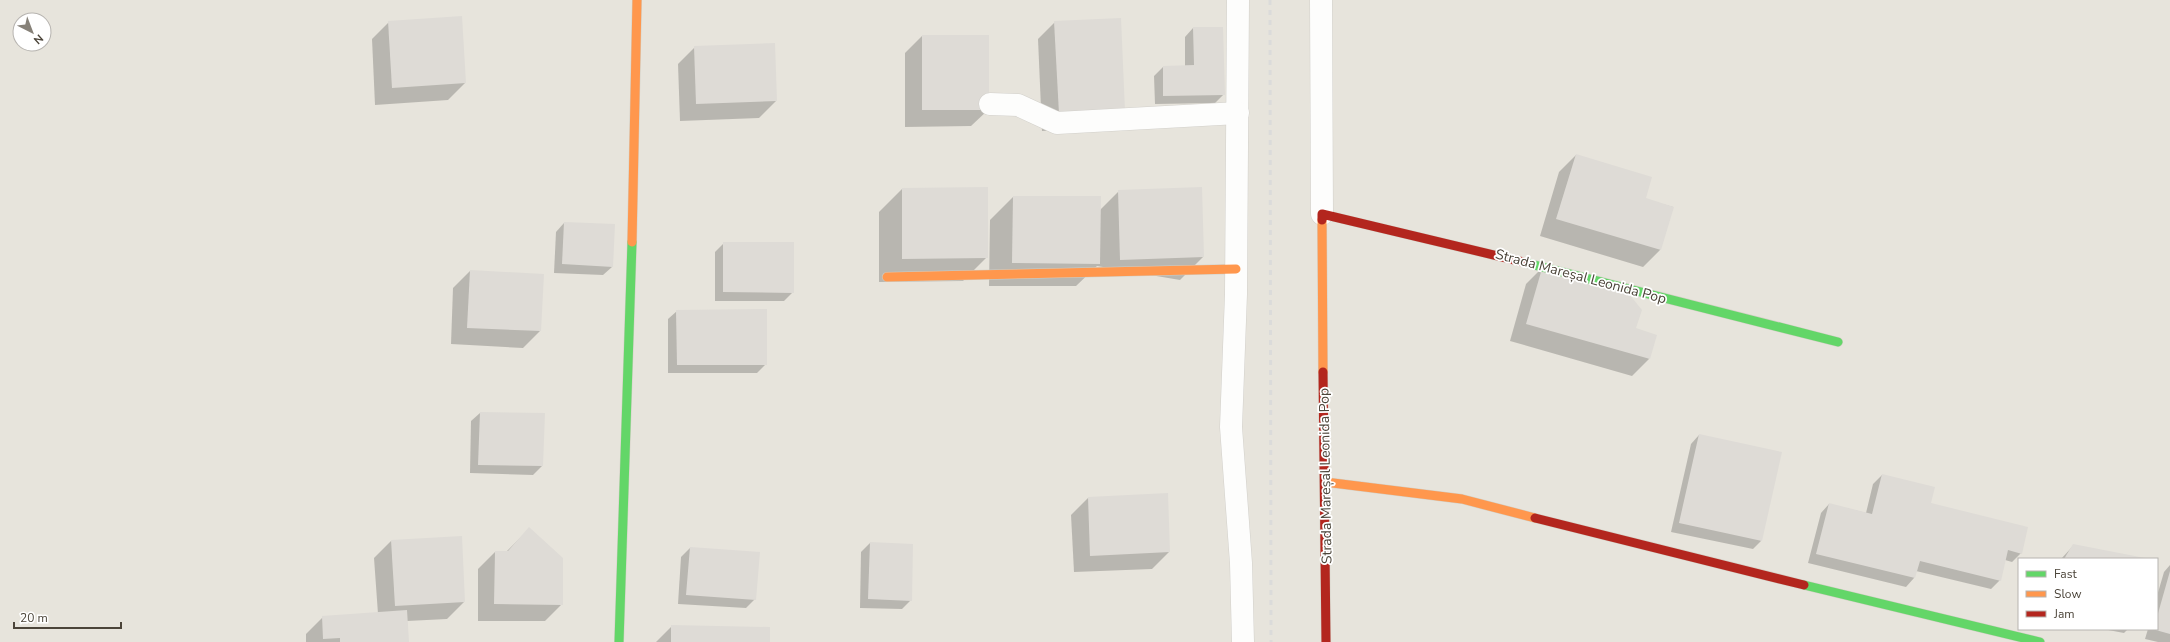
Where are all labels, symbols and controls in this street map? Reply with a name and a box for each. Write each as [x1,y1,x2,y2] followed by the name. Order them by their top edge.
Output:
[12,12,52,52] north arrow
[30,31,46,47] text: N
[1493,244,1668,308] street label: Strada Mareșal Leonida Pop
[1314,388,1337,564] street label: Strada Mareșal Leonida Pop
[2018,558,2158,630] legend
[2054,566,2077,582] text: Fast
[2054,586,2082,602] text: Slow
[14,604,121,630] scale bar
[2053,606,2075,622] text: Jam
[20,610,48,626] text: 20 m

